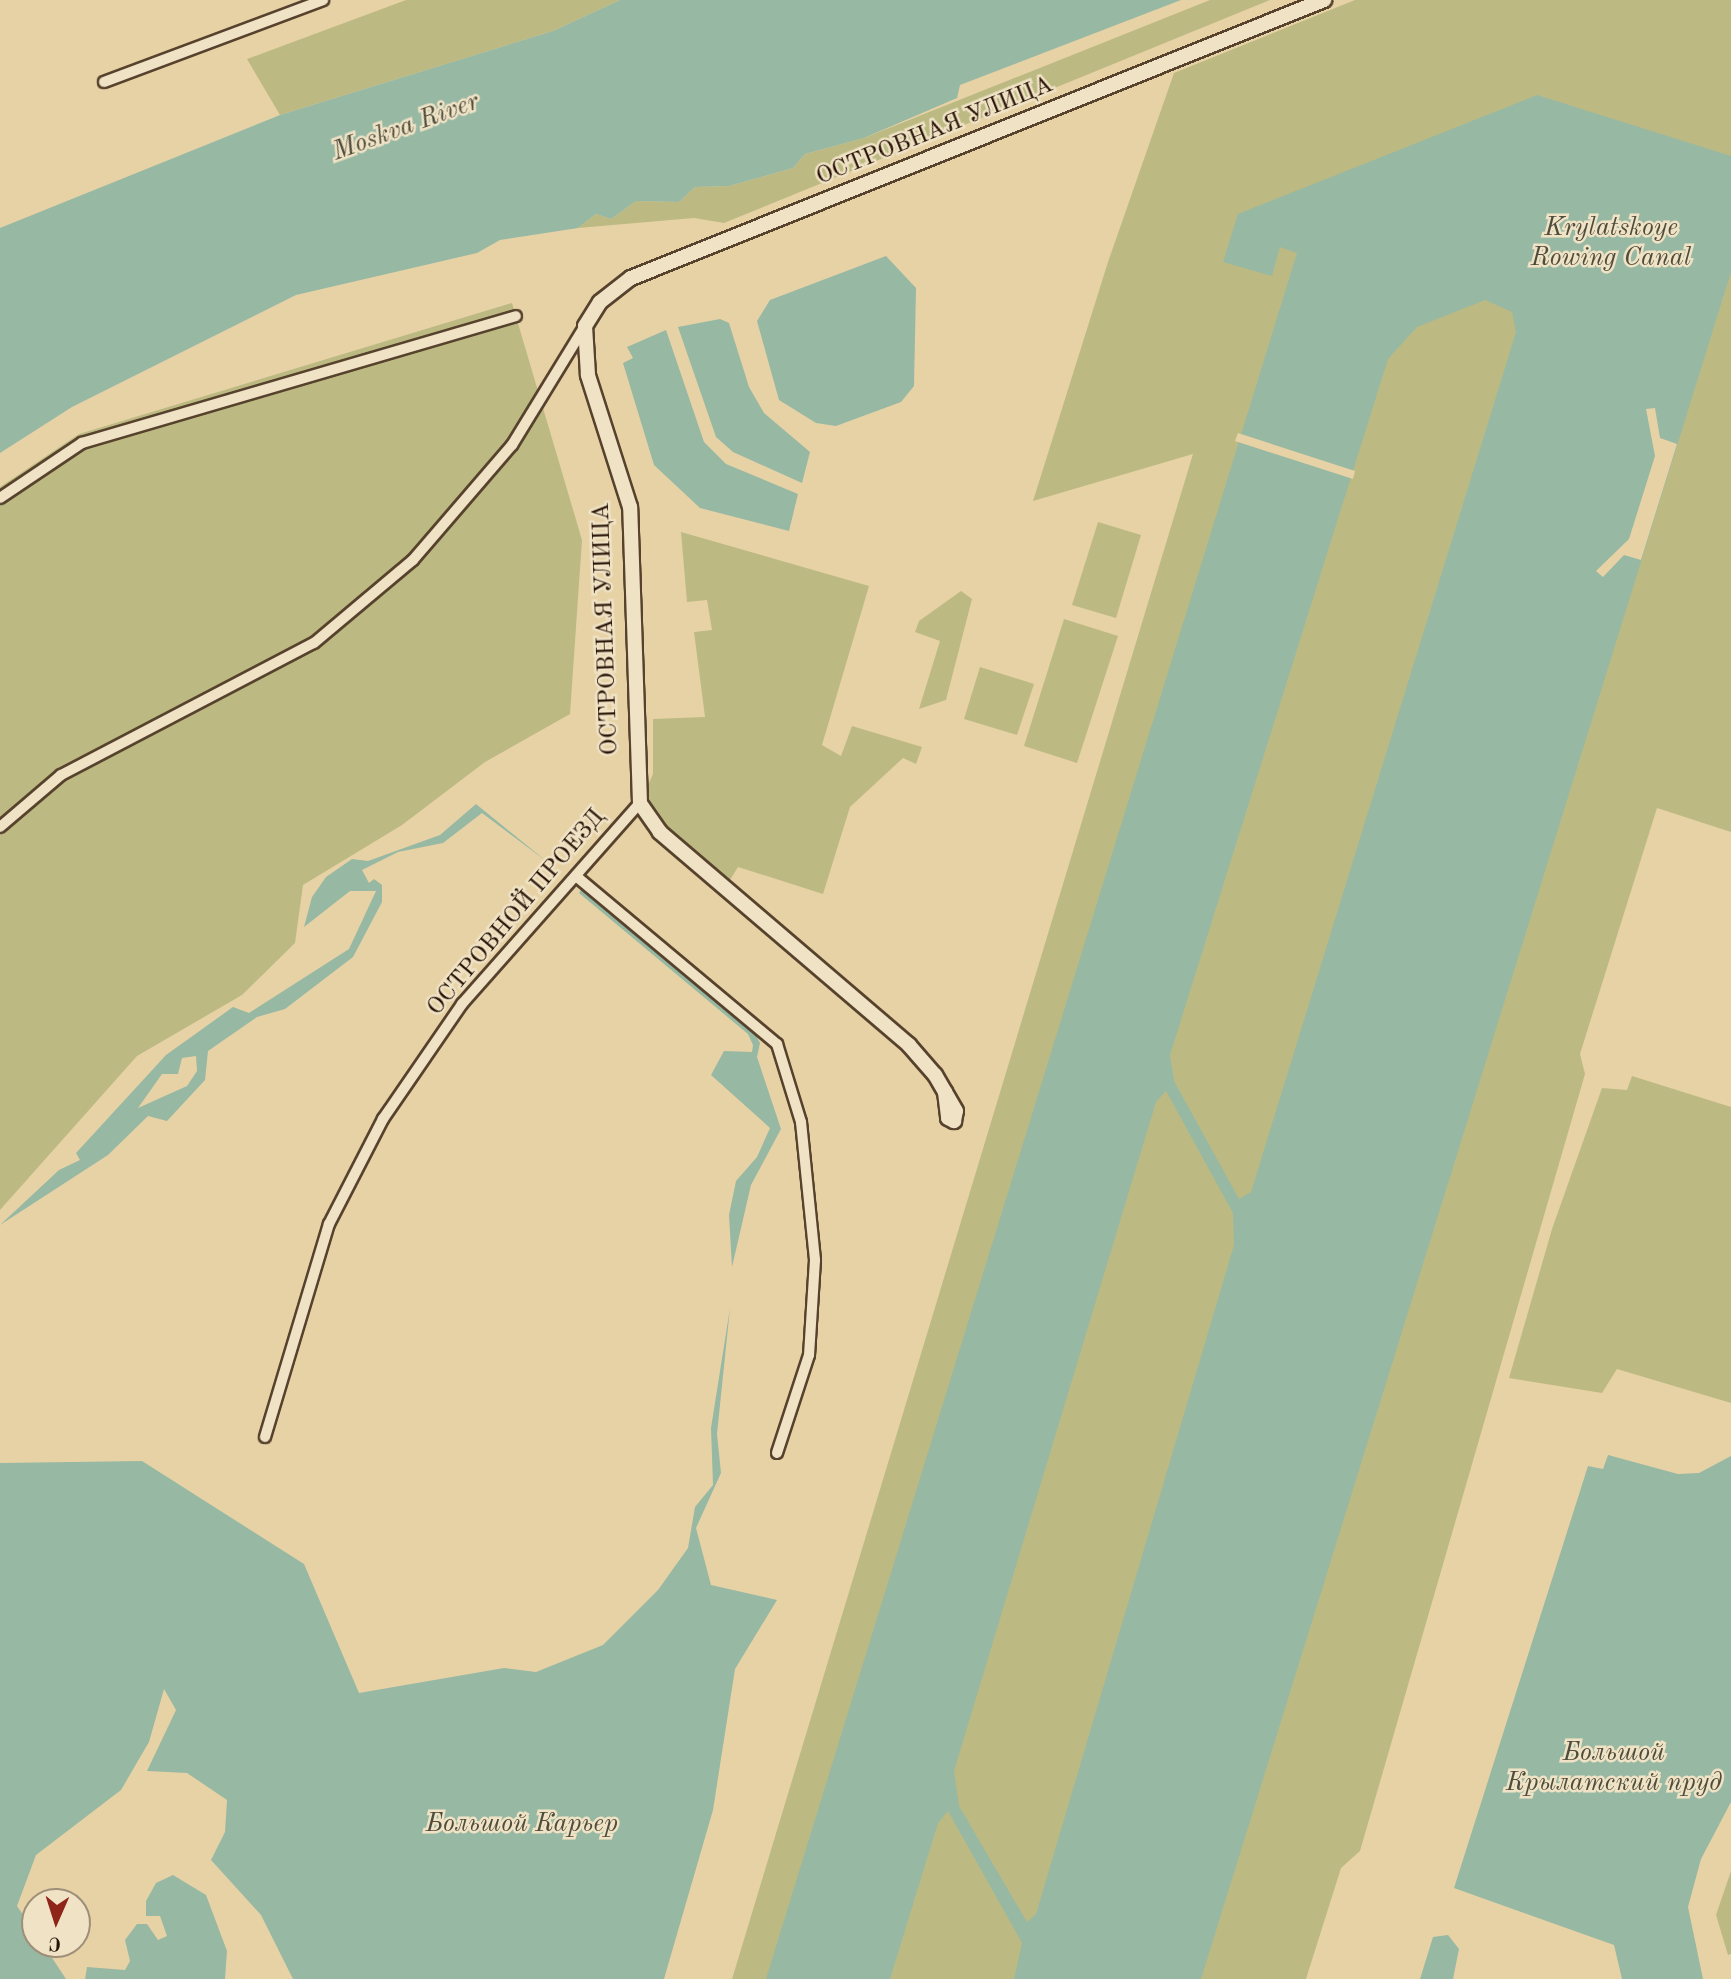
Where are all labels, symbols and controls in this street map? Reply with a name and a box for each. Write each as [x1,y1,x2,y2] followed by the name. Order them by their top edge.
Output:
[812,71,1058,193] street label: ОСТРОВНАЯ УЛИЦА
[328,87,484,169] water label: Moskva River
[1531,213,1691,274] water label: Krylatskoye Rowing Canal
[588,502,626,756] street label: ОСТРОВНАЯ УЛИЦА
[422,804,612,1022] street label: ОСТРОВНОЙ ПРОЕЗД
[1506,1738,1722,1800] water label: Большой Крылатский пруд
[426,1809,618,1841] water label: Большой Карьер
[21,1888,91,1958] north arrow
[48,1933,62,1952] text: С

